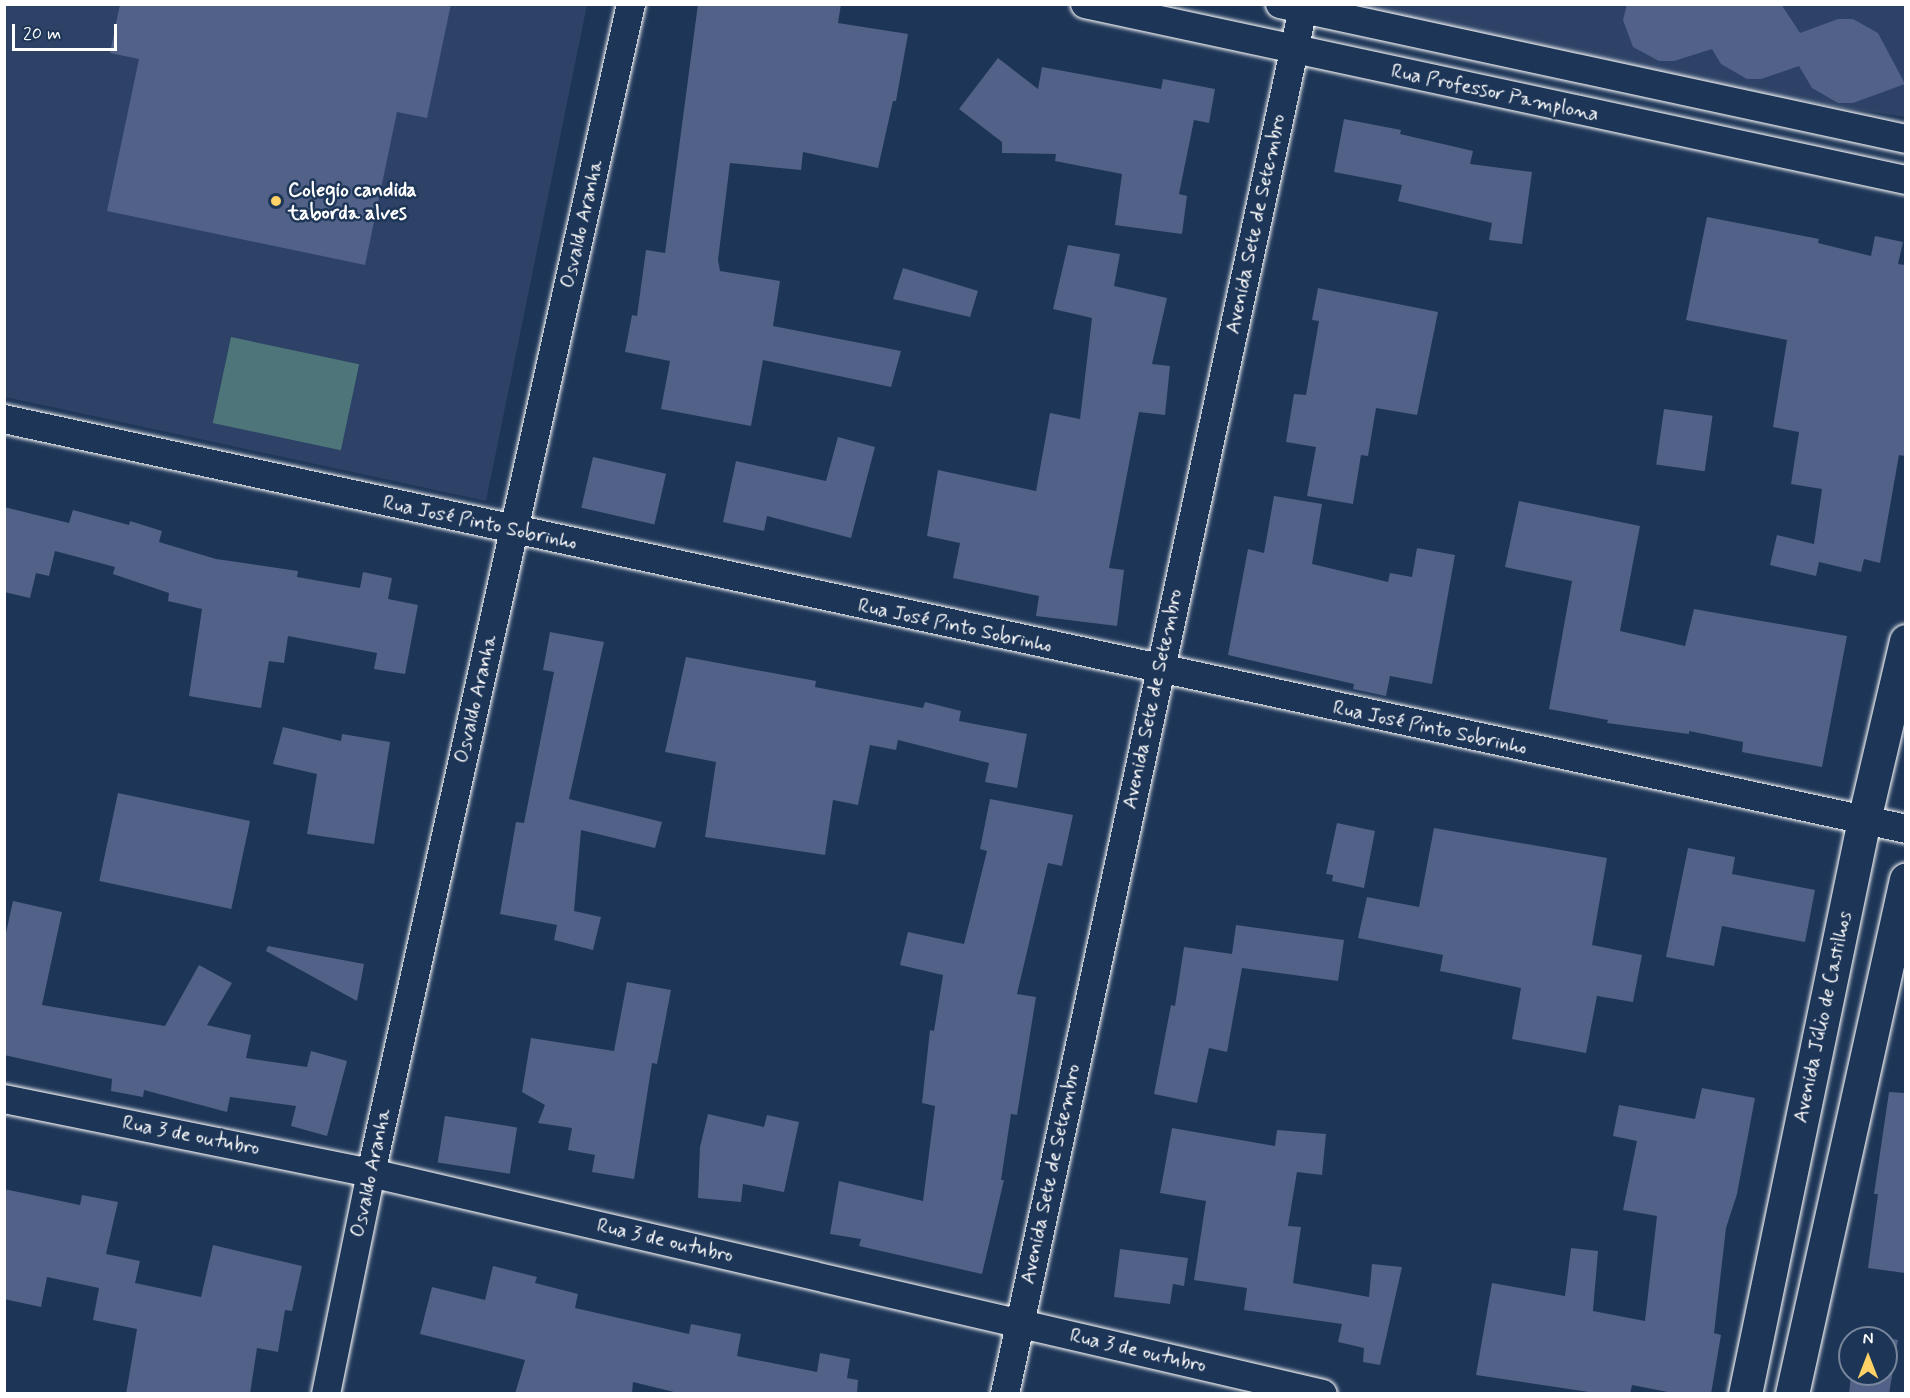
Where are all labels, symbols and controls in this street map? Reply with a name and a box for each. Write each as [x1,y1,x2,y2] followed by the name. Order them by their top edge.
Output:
[15,12,120,50] scale bar
[23,22,61,46] text: 20 m
[1392,60,1598,126] street label: Rua Professor Pamplona
[1221,112,1291,336] street label: Avenida Sete de Setembro
[556,157,608,291] street label: Osvaldo Aranha
[288,178,420,225] place label: Colegio candida taborda alves
[269,194,283,208] marker: Colegio candida taborda alves
[380,491,580,555] street label: Rua José Pinto Sobrinho
[1118,587,1188,811] street label: Avenida Sete de Setembro
[855,594,1055,658] street label: Rua José Pinto Sobrinho
[450,632,502,766] street label: Osvaldo Aranha
[1330,696,1530,760] street label: Rua José Pinto Sobrinho
[1789,908,1857,1126] street label: Avenida Júlio de Castilhos
[1016,1062,1086,1286] street label: Avenida Sete de Setembro
[346,1106,396,1240] street label: Osvaldo Aranha
[122,1111,260,1161] street label: Rua 3 de outubro
[596,1214,734,1268] street label: Rua 3 de outubro
[1069,1324,1207,1378] street label: Rua 3 de outubro
[1838,1326,1898,1386] north arrow
[1863,1329,1873,1350] text: N

